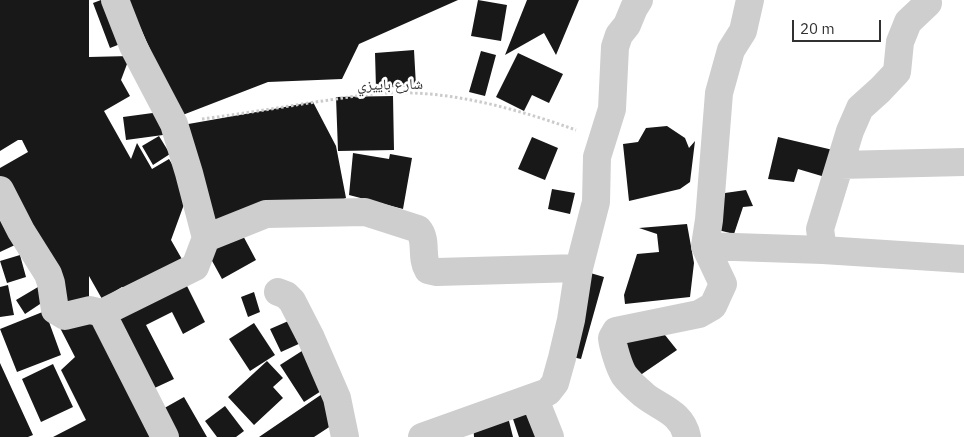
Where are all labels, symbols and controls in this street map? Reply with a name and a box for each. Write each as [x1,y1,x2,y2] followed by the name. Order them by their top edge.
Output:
[794,10,883,42] scale bar
[800,19,835,38] text: 20 m
[357,75,423,95] street label: شارع باييزي

